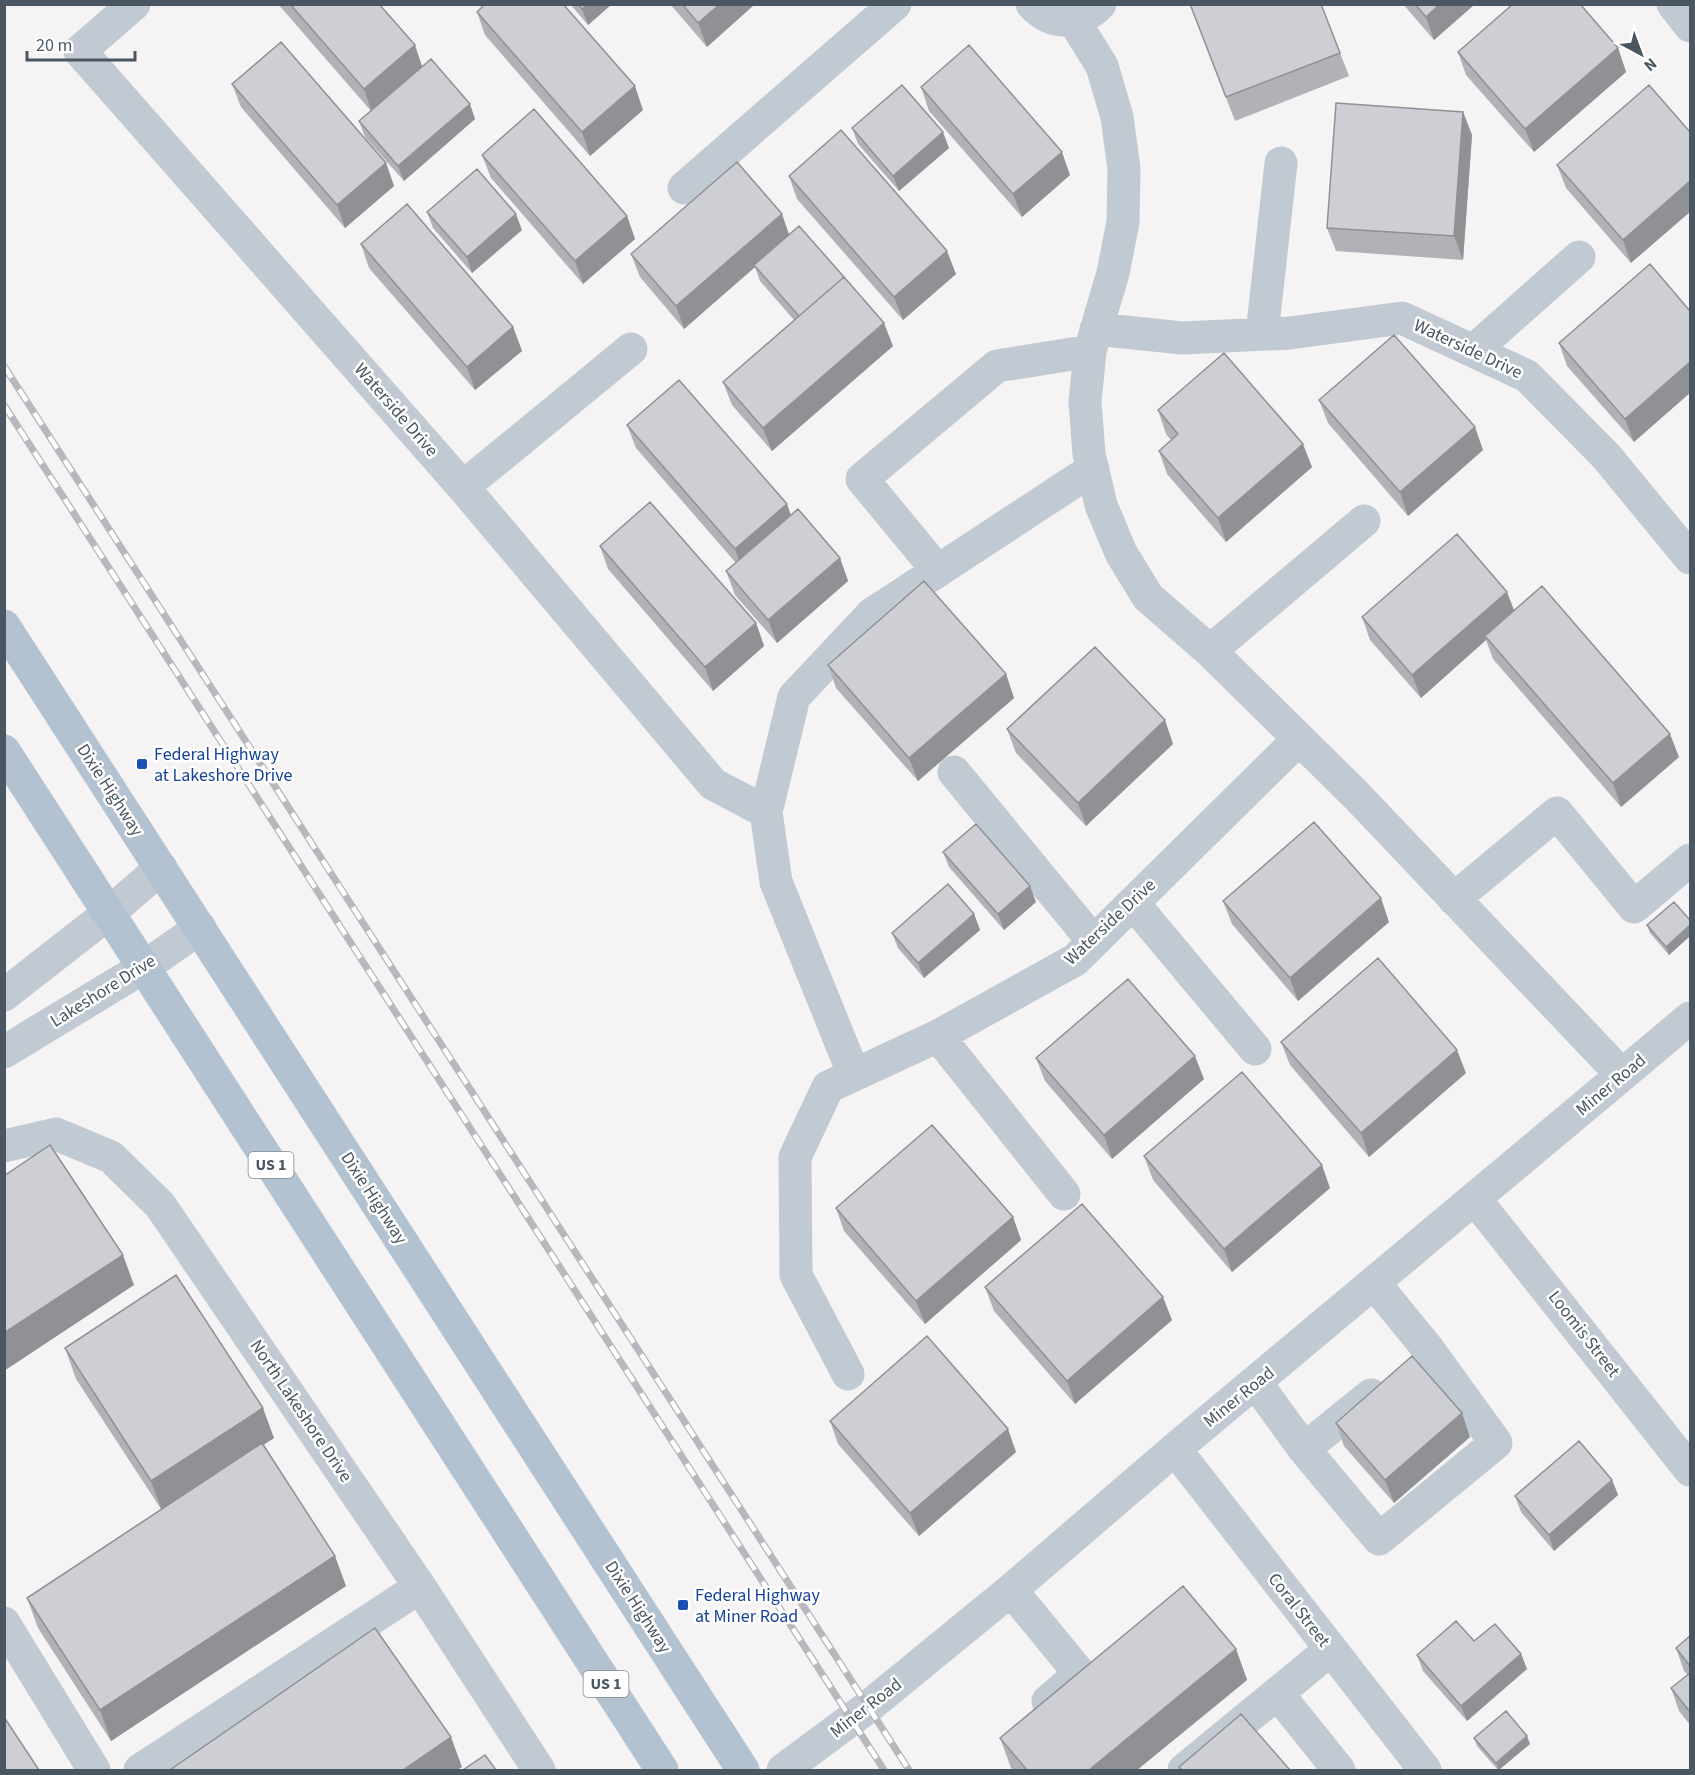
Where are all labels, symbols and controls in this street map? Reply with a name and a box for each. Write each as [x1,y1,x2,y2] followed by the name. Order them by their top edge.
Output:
[27,24,135,62] scale bar
[1611,24,1671,84] north arrow
[36,33,72,58] text: 20 m
[1639,53,1661,76] text: N
[1410,313,1526,385] street label: Waterside Drive
[348,358,444,462] street label: Waterside Drive
[71,739,150,842] street label: Dixie Highway
[154,742,293,788] place label: Federal Highway at Lakeshore Drive
[135,757,149,771] marker: Federal Highway at Lakeshore Drive
[1059,873,1161,971] street label: Waterside Drive
[45,949,161,1033] street label: Lakeshore Drive
[1570,1048,1652,1122] street label: Miner Road
[335,1147,414,1250] street label: Dixie Highway
[248,1152,294,1178] road number: US 1
[1542,1285,1626,1383] street label: Loomis Street
[244,1335,358,1487] street label: North Lakeshore Drive
[1198,1361,1280,1433] street label: Miner Road
[599,1556,678,1659] street label: Dixie Highway
[1262,1568,1336,1652] street label: Coral Street
[695,1583,820,1629] place label: Federal Highway at Miner Road
[676,1598,690,1612] marker: Federal Highway at Miner Road
[584,1671,628,1697] road number: US 1
[825,1672,907,1744] street label: Miner Road

